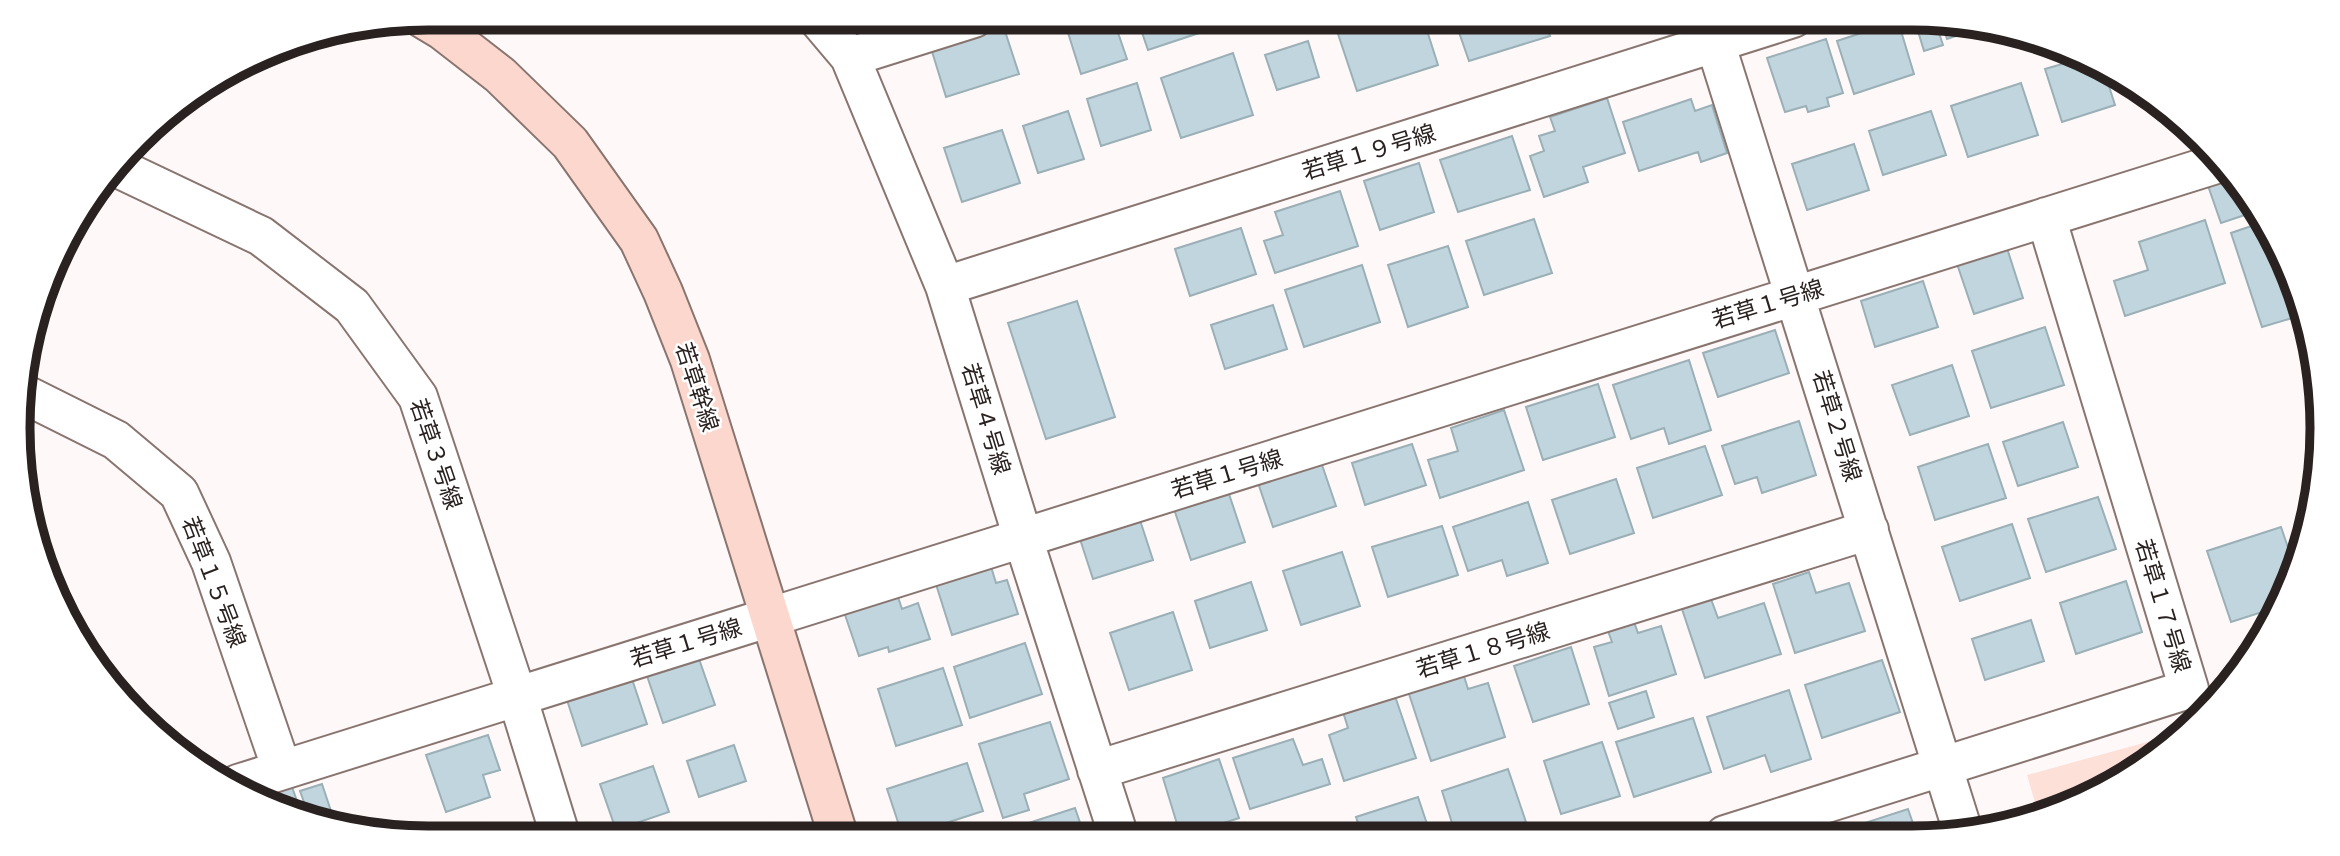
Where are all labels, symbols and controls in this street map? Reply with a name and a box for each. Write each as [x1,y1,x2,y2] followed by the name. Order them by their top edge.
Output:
[1299,117,1439,187] street label: 若草１９号線
[1709,273,1827,335] street label: 若草１号線
[669,339,725,435] street label: 若草幹線
[955,360,1017,478] street label: 若草４号線
[1806,367,1868,485] street label: 若草２号線
[403,395,469,513] street label: 若草３号線
[1168,443,1286,505] street label: 若草１号線
[175,512,253,652] street label: 若草１５号線
[2128,536,2198,676] street label: 若草１７号線
[627,612,745,674] street label: 若草１号線
[1413,615,1553,685] street label: 若草１８号線

